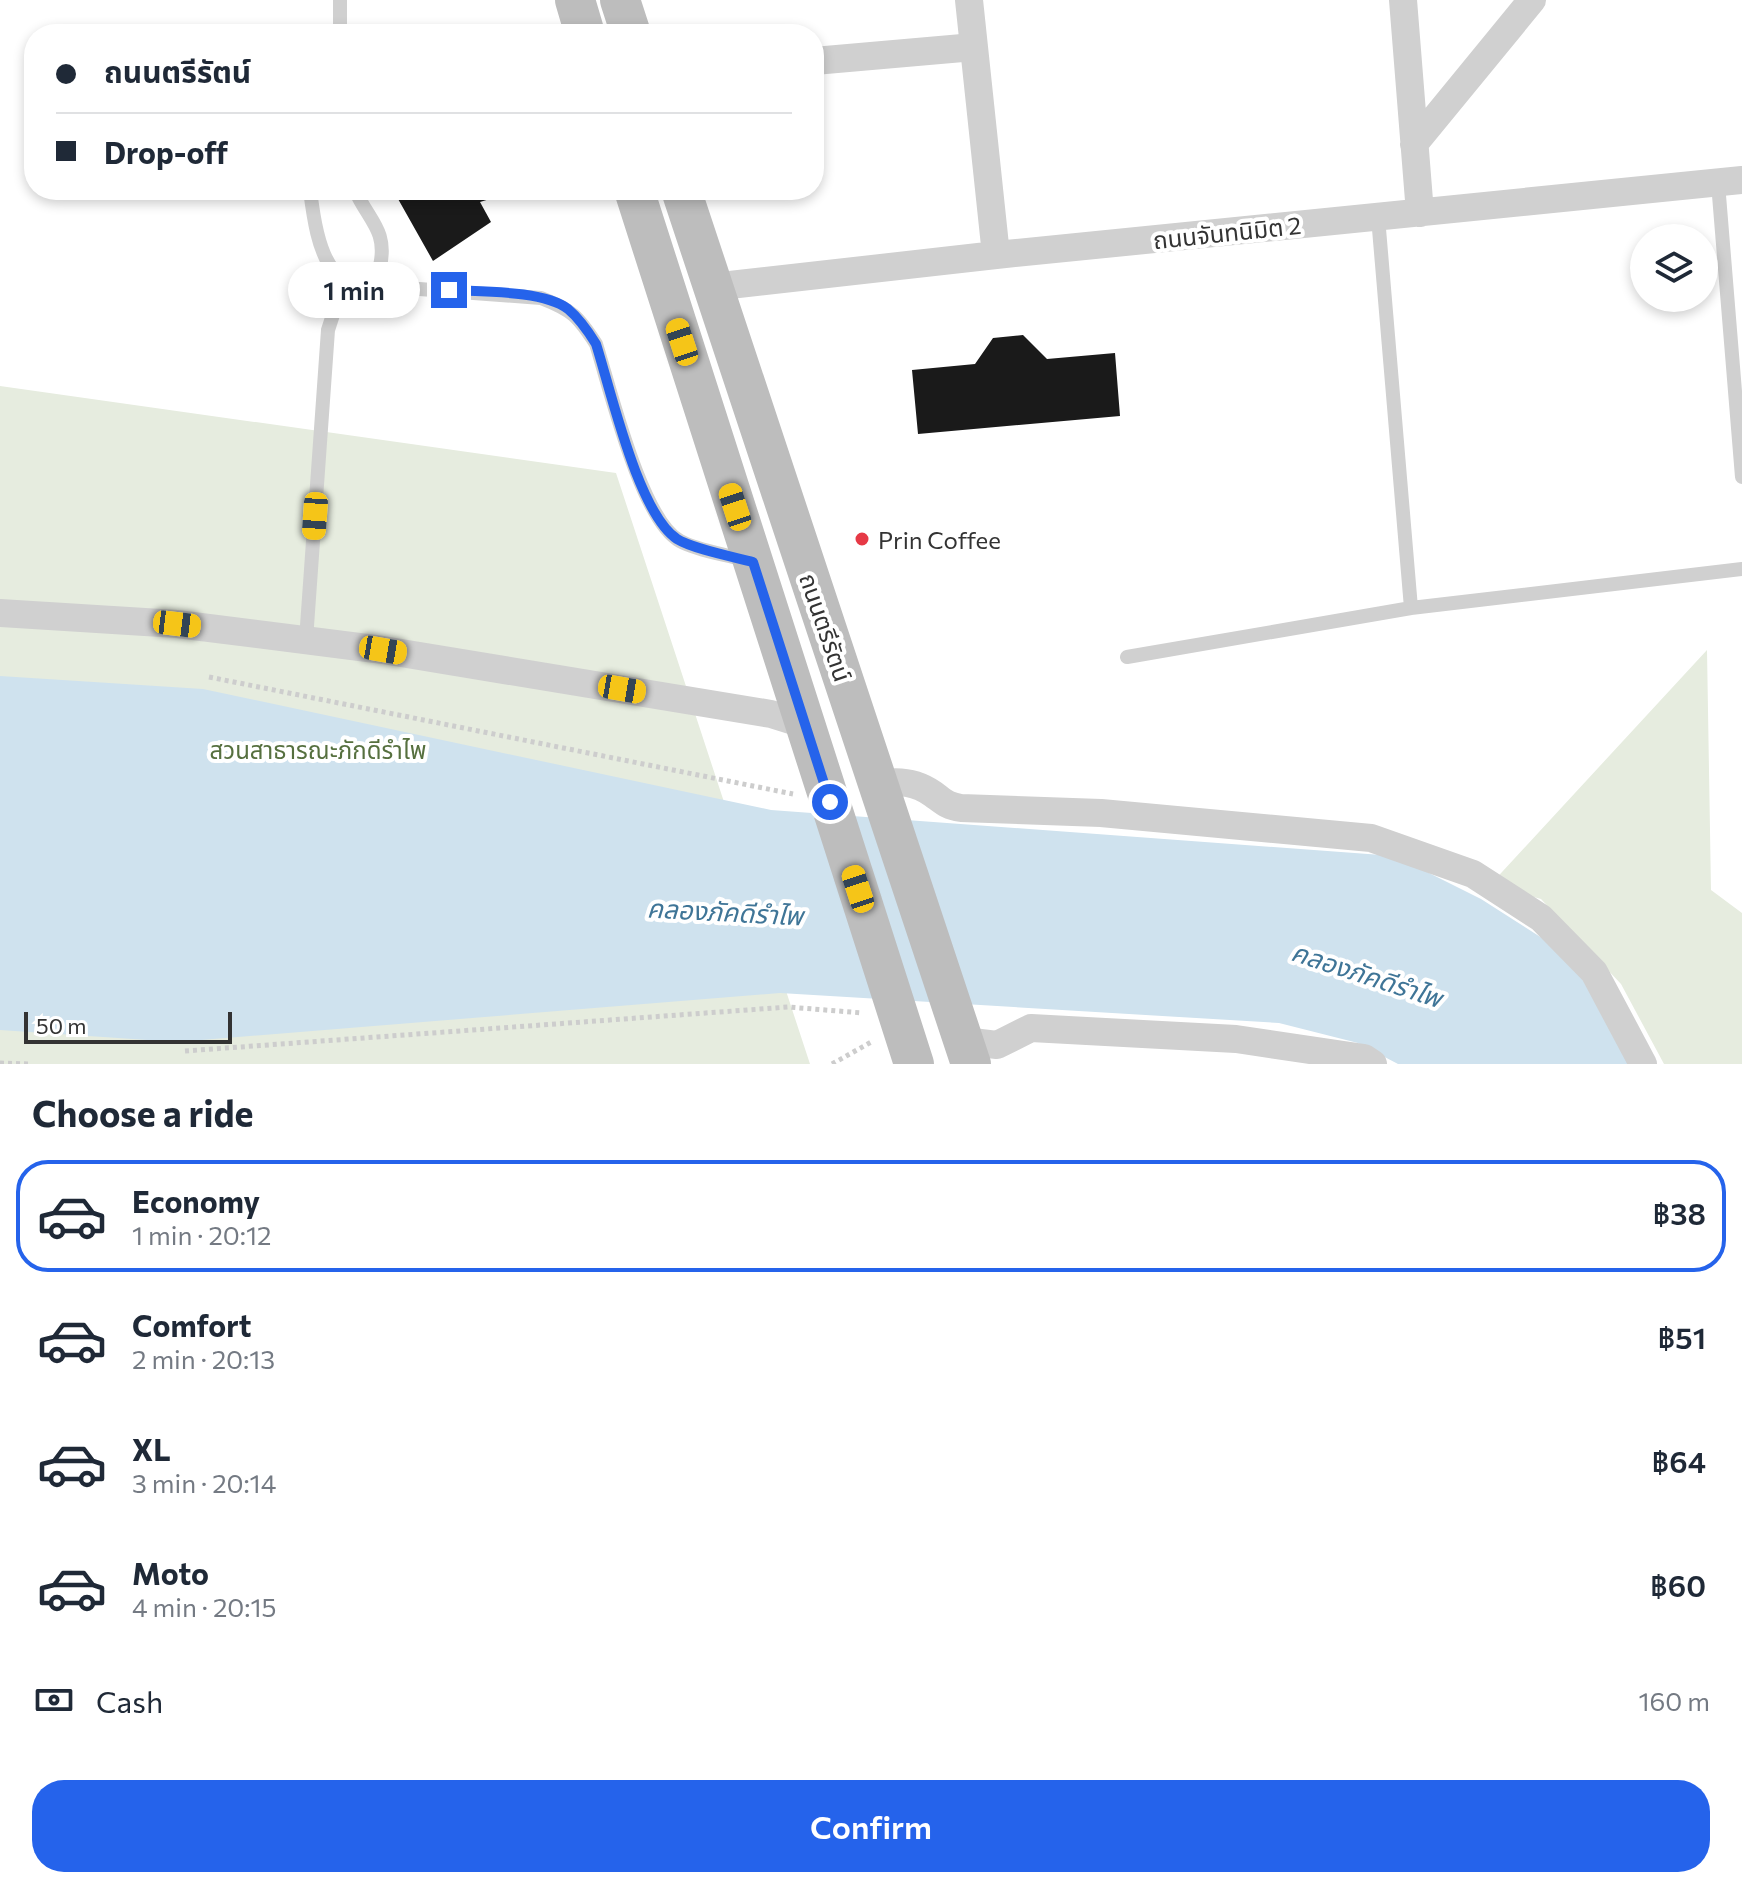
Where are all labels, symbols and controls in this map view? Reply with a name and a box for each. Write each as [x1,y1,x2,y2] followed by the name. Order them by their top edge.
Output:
[104,52,251,89] text: ถนนตรีรัตน์
[104,133,228,170] text: Drop-off
[1152,210,1302,254] street label: ถนนจันทนิมิต 2
[1630,224,1718,312] map controls
[1630,224,1718,312] button: layers
[289,262,421,318] callout: 1 min
[431,272,467,308] route end
[323,274,385,305] text: 1 min
[663,315,701,369] car
[716,480,754,534] car
[301,491,329,541] car
[878,525,1001,554] place label: Prin Coffee
[853,530,871,548] marker: Prin Coffee
[794,569,858,685] street label: ถนนตรีรัตน์
[152,609,202,639] car
[357,634,409,666] car
[596,673,648,705] car
[210,735,426,764] park label: สวนสาธารณะภักดีรำไพ
[812,784,848,820] route start
[839,862,877,916] car
[646,891,807,931] water label: คลองภัคดีรำไพ
[1288,935,1449,1014] water label: คลองภัคดีรำไพ
[24,1008,232,1044] scale bar
[36,1012,86,1039] text: 50 m
[32,1090,253,1134] text: Choose a ride
[36,1180,108,1252] icon: car
[132,1182,260,1219] text: Economy
[1653,1194,1706,1231] text: ฿38
[132,1219,271,1250] text: 1 min · 20:12
[36,1304,108,1376] icon: car
[132,1306,251,1343] text: Comfort
[1658,1318,1706,1355] text: ฿51
[132,1343,275,1374] text: 2 min · 20:13
[36,1428,108,1500] icon: car
[132,1430,171,1467] text: XL
[1652,1442,1706,1479] text: ฿64
[132,1467,276,1498] text: 3 min · 20:14
[36,1552,108,1624] icon: car
[132,1554,209,1591] text: Moto
[1650,1566,1706,1603] text: ฿60
[132,1591,276,1622] text: 4 min · 20:15
[32,1678,76,1722] icon: cash
[96,1682,163,1719] text: Cash
[1638,1685,1710,1716] text: 160 m
[32,1780,1710,1872] button: Confirm

